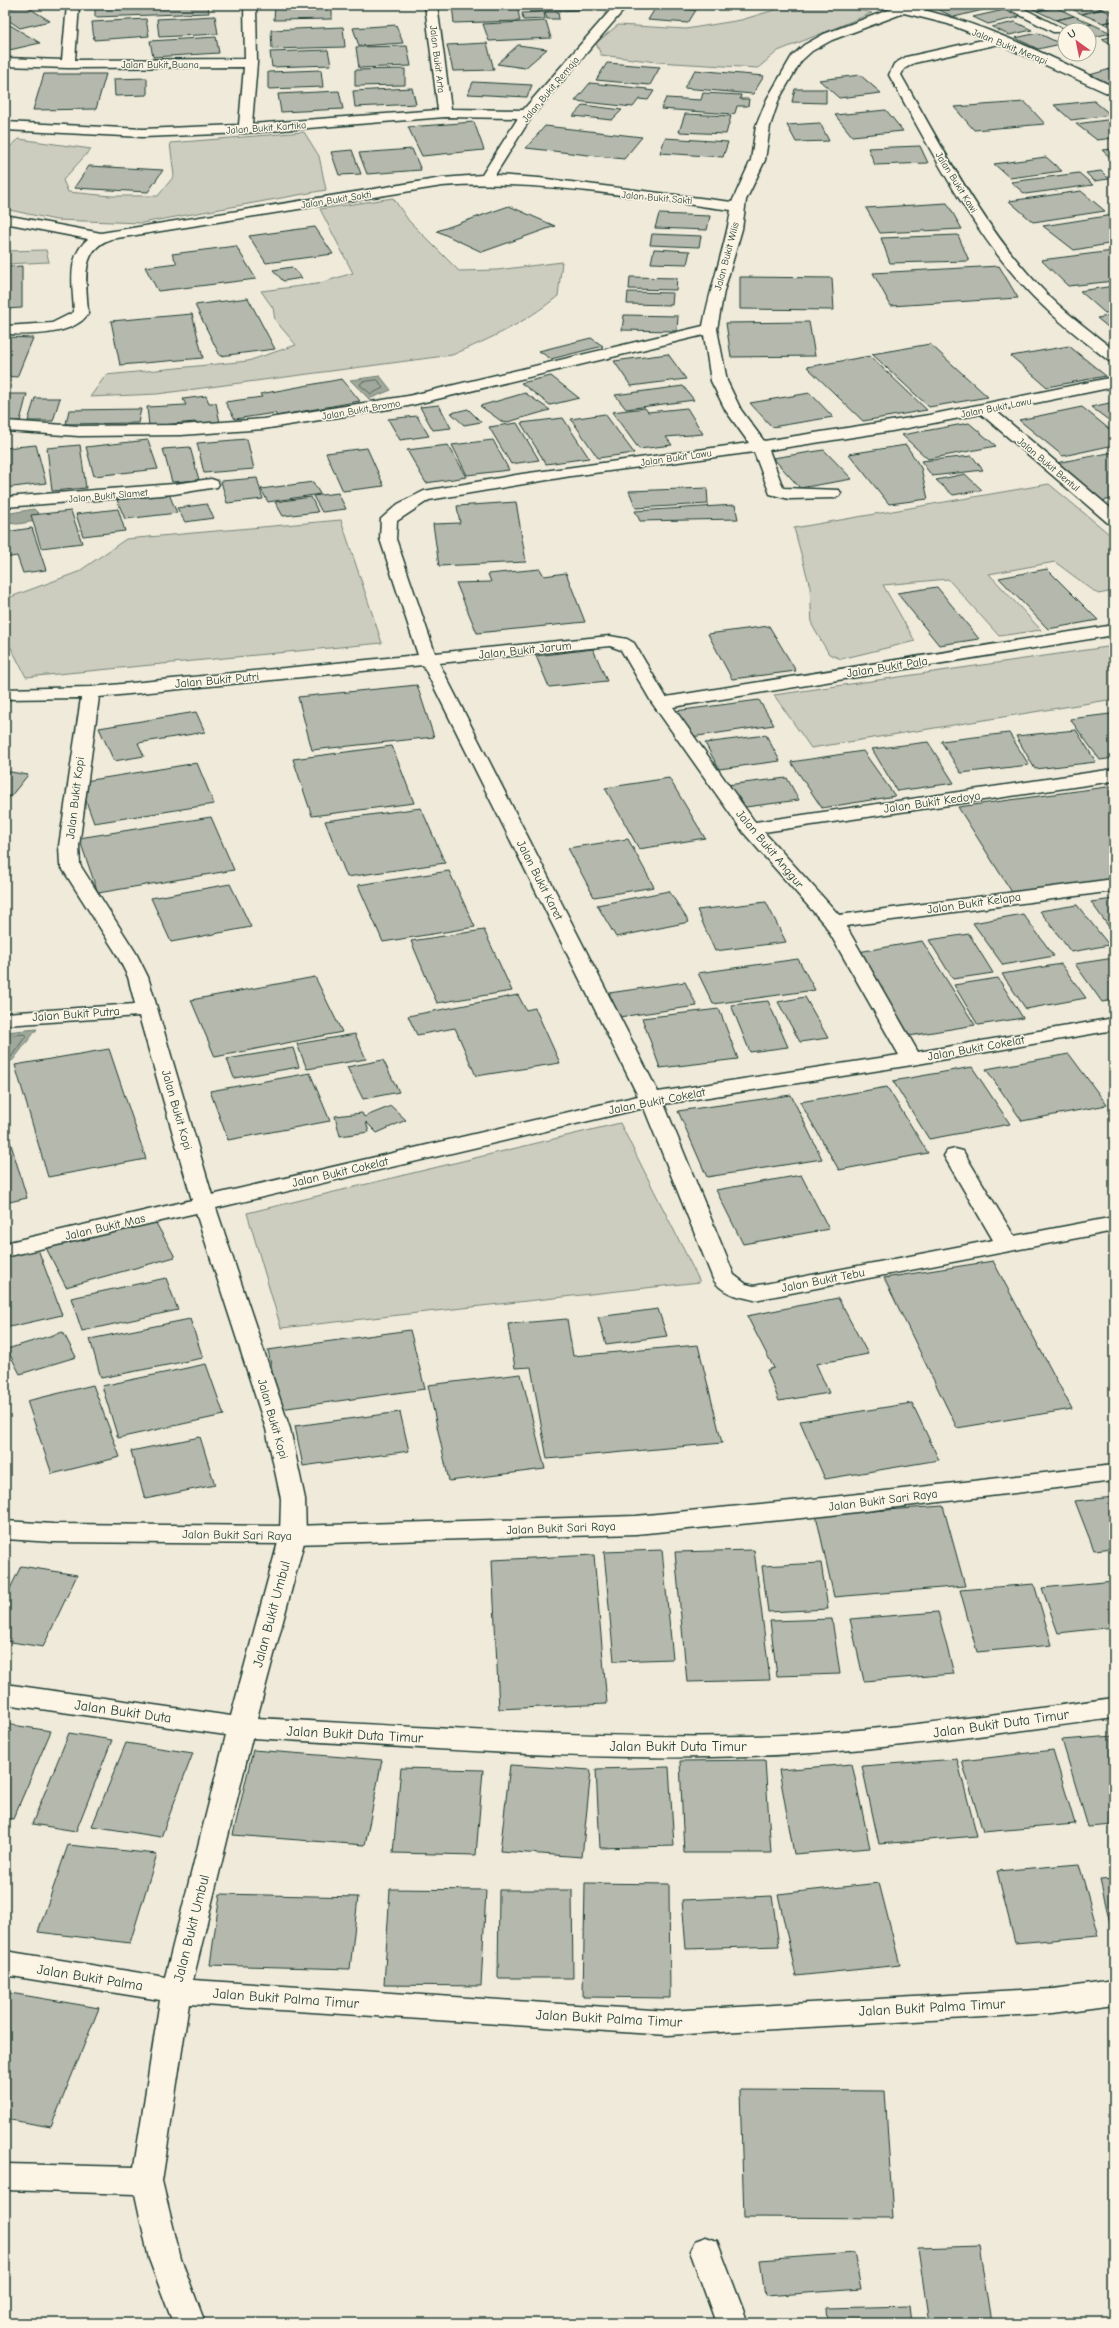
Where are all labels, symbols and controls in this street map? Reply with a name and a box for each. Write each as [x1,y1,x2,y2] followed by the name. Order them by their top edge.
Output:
[1057,22,1097,62] north arrow
[427,25,447,94] street label: Jalan Bukit Arta
[970,26,1049,68] street label: Jalan Bukit Merapi
[1065,27,1078,41] text: U
[520,54,582,125] street label: Jalan Bukit Remaja
[121,59,199,71] street label: Jalan Bukit Buana
[226,119,307,137] street label: Jalan Bukit Kartika
[933,150,980,215] street label: Jalan Bukit Kawi
[300,188,372,211] street label: Jalan Bukit Sakti
[621,189,693,207] street label: Jalan Bukit Sakti
[712,221,742,292] street label: Jalan Bukit Wilis
[960,395,1033,421] street label: Jalan Bukit Lawu
[321,397,401,423] street label: Jalan Bukit Bromo
[1015,435,1082,494] street label: Jalan Bukit Bentul
[640,447,712,469] street label: Jalan Bukit Lawu
[68,486,149,505] street label: Jalan Bukit Slamet
[478,638,572,662] street label: Jalan Bukit Jarum
[845,654,929,680] street label: Jalan Bukit Pala
[174,669,260,691] street label: Jalan Bukit Putri
[63,756,87,840] street label: Jalan Bukit Kopi
[883,788,981,816] street label: Jalan Bukit Kedoya
[733,807,807,891] street label: Jalan Bukit Anggur
[514,838,566,923] street label: Jalan Bukit Karet
[926,889,1022,917] street label: Jalan Bukit Kelapa
[32,1004,120,1024] street label: Jalan Bukit Putra
[926,1032,1026,1063] street label: Jalan Bukit Cokelat
[159,1068,195,1152] street label: Jalan Bukit Kopi
[607,1085,707,1117] street label: Jalan Bukit Cokelat
[291,1154,390,1190] street label: Jalan Bukit Cokelat
[64,1211,146,1243] street label: Jalan Bukit Mas
[780,1265,866,1295] street label: Jalan Bukit Tebu
[255,1377,291,1461] street label: Jalan Bukit Kopi
[828,1486,938,1514] street label: Jalan Bukit Sari Raya
[506,1519,616,1537] street label: Jalan Bukit Sari Raya
[182,1527,292,1543] street label: Jalan Bukit Sari Raya
[249,1559,294,1669] street label: Jalan Bukit Umbul
[73,1696,172,1727] street label: Jalan Bukit Duta
[932,1705,1071,1741] street label: Jalan Bukit Duta Timur
[286,1722,424,1747] street label: Jalan Bukit Duta Timur
[609,1738,747,1755] street label: Jalan Bukit Duta Timur
[170,1873,213,1983] street label: Jalan Bukit Umbul
[36,1961,144,1994] street label: Jalan Bukit Palma
[212,1985,360,2012] street label: Jalan Bukit Palma Timur
[858,1995,1006,2020] street label: Jalan Bukit Palma Timur
[535,2006,683,2031] street label: Jalan Bukit Palma Timur

